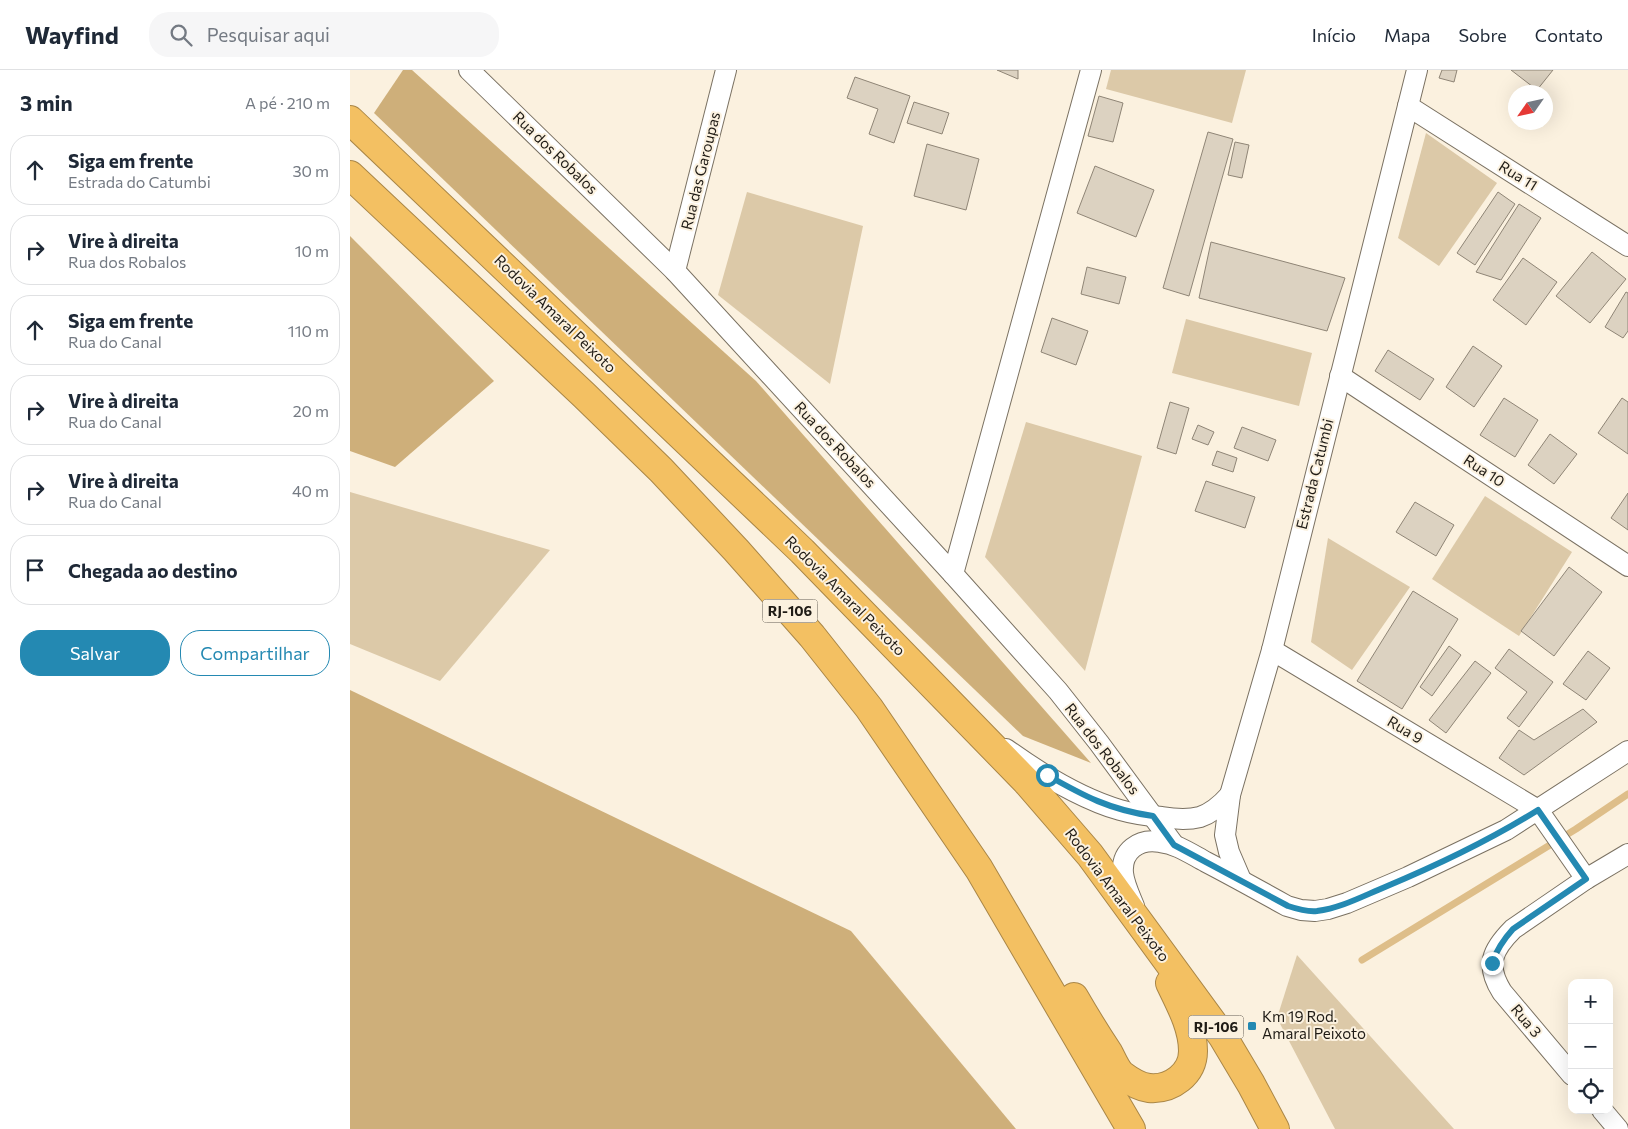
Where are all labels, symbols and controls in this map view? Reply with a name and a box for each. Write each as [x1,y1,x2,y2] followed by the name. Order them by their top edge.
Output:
[149,12,499,57] search box
[25,20,119,49] text: Wayfind
[167,21,195,49] icon: search
[207,23,330,46] text: Pesquisar aqui
[1312,24,1356,46] text: Início
[1384,24,1430,46] text: Mapa
[1458,24,1507,46] text: Sobre
[1535,24,1603,46] text: Contato
[1508,85,1553,130] north arrow
[20,90,73,115] text: 3 min
[245,93,330,112] text: A pé · 210 m
[510,107,602,197] street label: Rua dos Robalos
[677,110,723,232] street label: Rua das Garoupas
[68,149,193,172] text: Siga em frente
[21,156,49,184] icon: ahead
[1496,156,1541,194] street label: Rua 11
[292,161,329,180] text: 30 m
[68,172,211,191] text: Estrada do Catumbi
[68,229,179,252] text: Vire à direita
[21,236,49,264] icon: right
[295,241,329,260] text: 10 m
[491,250,620,376] street label: Rodovia Amaral Peixoto
[68,252,186,271] text: Rua dos Robalos
[68,309,193,332] text: Siga em frente
[21,316,49,344] icon: ahead
[288,321,329,340] text: 110 m
[68,332,162,351] text: Rua do Canal
[68,389,179,412] text: Vire à direita
[21,396,49,424] icon: right
[791,398,880,491] street label: Rua dos Robalos
[293,401,329,420] text: 20 m
[68,412,162,431] text: Rua do Canal
[1292,417,1336,531] street label: Estrada Catumbi
[1461,450,1508,490] street label: Rua 10
[68,469,179,492] text: Vire à direita
[21,476,49,504] icon: right
[292,481,329,500] text: 40 m
[68,492,162,511] text: Rua do Canal
[782,532,909,659] street label: Rodovia Amaral Peixoto
[21,556,49,584] icon: arrive
[68,559,238,582] text: Chegada ao destino
[762,600,818,622] road number: RJ-106
[20,630,170,676] button: Salvar
[180,630,330,676] button: Compartilhar
[1062,699,1144,798] street label: Rua dos Robalos
[1385,712,1427,747] street label: Rua 9
[1036,764,1059,787] route start
[1062,824,1174,965] street label: Rodovia Amaral Peixoto
[1481,952,1504,975] route end
[1568,979,1613,1114] map controls
[1568,979,1613,1024] button: +
[1508,1000,1546,1041] street label: Rua 3
[1262,1007,1366,1042] place label: Km 19 Rod. Amaral Peixoto
[1188,1016,1244,1039] road number: RJ-106
[1246,1020,1258,1032] marker: Km 19 Rod. Amaral Peixoto
[1568,1024,1613,1069] button: −
[1568,1069,1613,1114] button: locate

